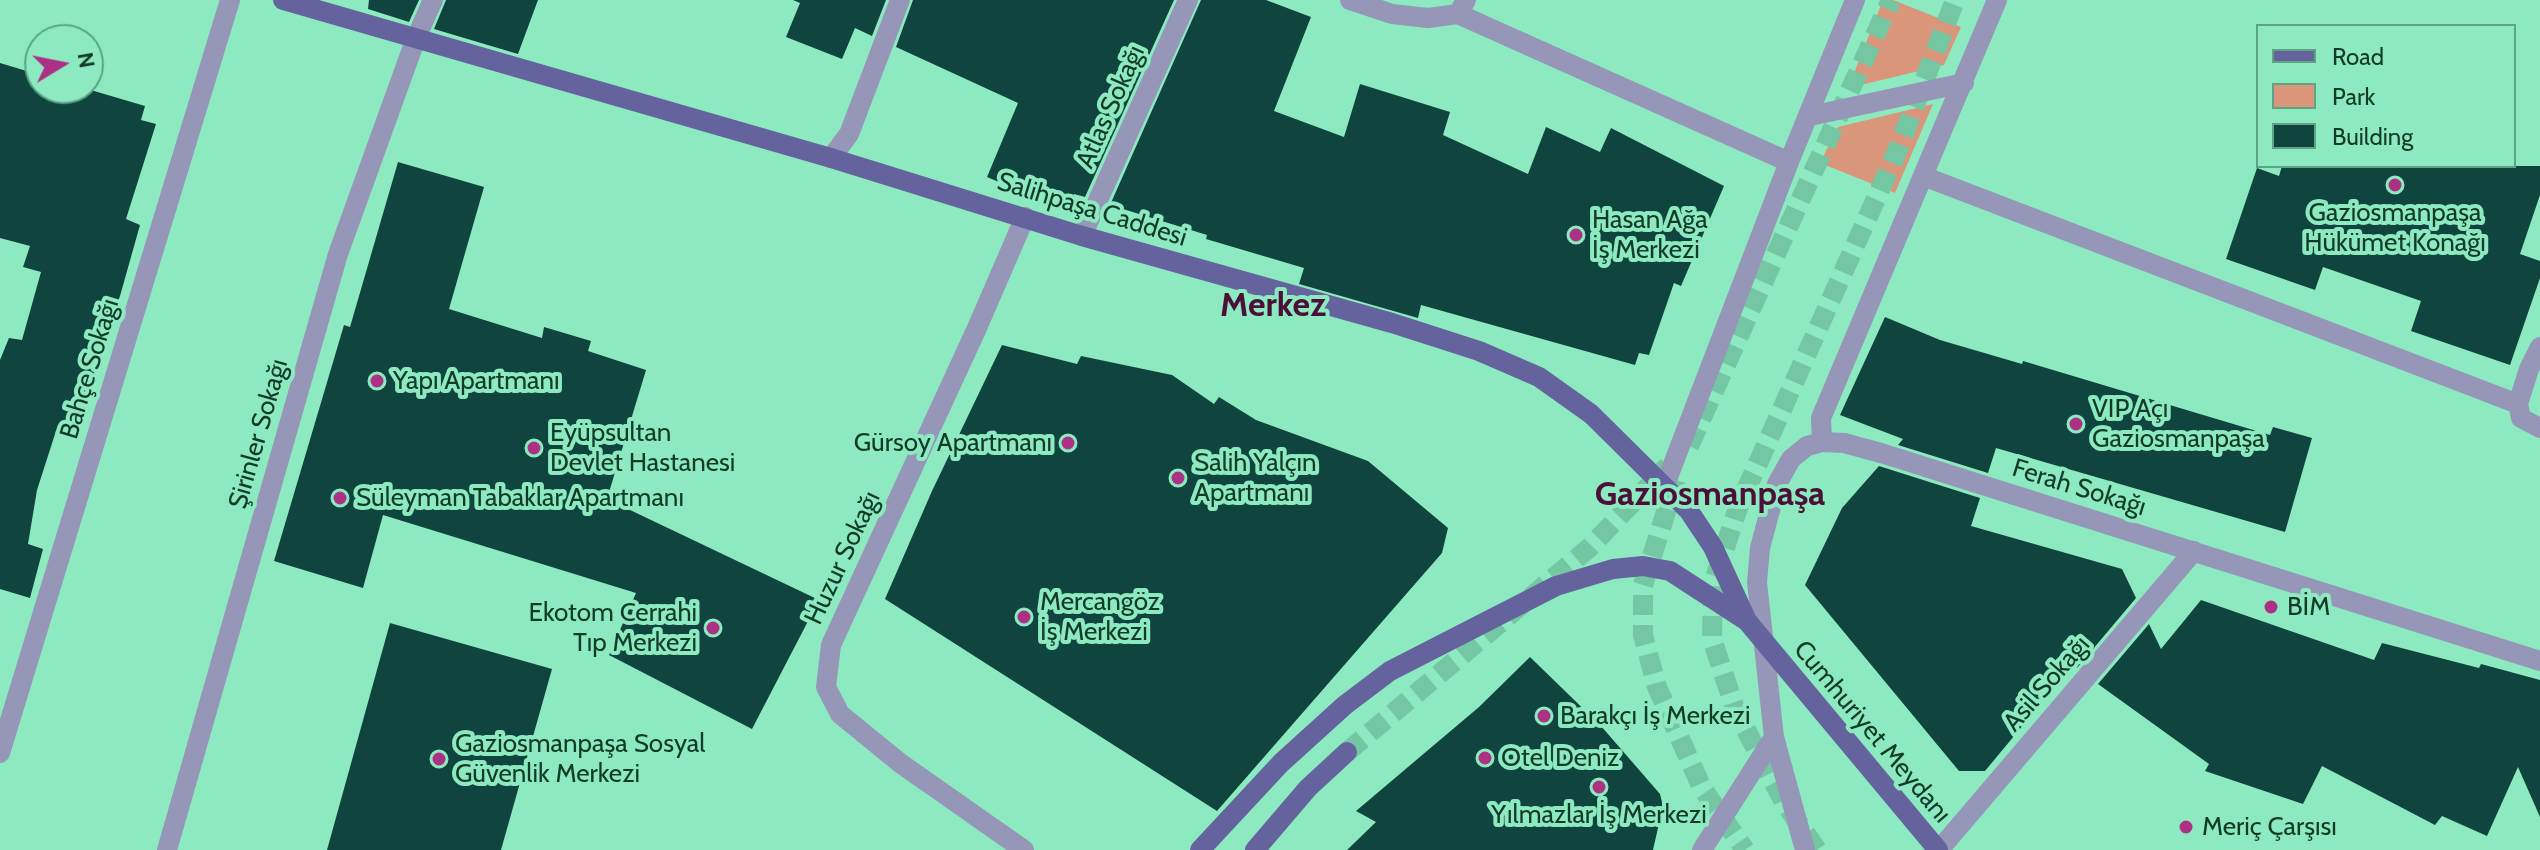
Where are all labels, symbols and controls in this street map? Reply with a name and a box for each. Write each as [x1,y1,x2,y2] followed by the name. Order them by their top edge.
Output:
[24,24,104,104] north arrow
[2256,24,2516,168] legend
[1070,41,1152,173] street label: Atlas Sokağı
[2332,42,2384,71] text: Road
[72,50,101,70] text: N
[2332,82,2375,111] text: Park
[2332,122,2413,151] text: Building
[994,166,1190,254] street label: Salihpaşa Caddesi
[2386,176,2404,194] marker: Gaziosmanpaşa Hükümet Konağı
[2304,197,2486,258] place label: Gaziosmanpaşa Hükümet Konağı
[1592,204,1708,266] place label: Hasan Ağa İş Merkezi
[1567,226,1585,244] marker: Hasan Ağa İş Merkezi
[1220,286,1326,326] district label: Merkez
[54,295,126,443] street label: Bahçe Sokağı
[223,356,295,512] street label: Şirinler Sokağı
[393,365,560,397] place label: Yapı Apartmanı
[368,372,386,390] marker: Yapı Apartmanı
[2092,393,2265,454] place label: VIP Açı Gaziosmanpaşa
[2067,415,2085,433] marker: VIP Açı Gaziosmanpaşa
[550,417,735,478] place label: Eyüpsultan Devlet Hastanesi
[854,427,1052,459] place label: Gürsoy Apartmanı
[1059,434,1077,452] marker: Gürsoy Apartmanı
[525,439,543,457] marker: Eyüpsultan Devlet Hastanesi
[1194,447,1317,508] place label: Salih Yalçın Apartmanı
[2008,453,2150,523] street label: Ferah Sokağı
[1169,469,1187,487] marker: Salih Yalçın Apartmanı
[1595,475,1825,515] district label: Gaziosmanpaşa
[356,482,684,514] place label: Süleyman Tabaklar Apartmanı
[799,486,887,630] street label: Huzur Sokağı
[331,489,349,507] marker: Süleyman Tabaklar Apartmanı
[1040,586,1160,648] place label: Mercangöz İş Merkezi
[2287,591,2330,623] place label: BİM
[528,597,697,658] place label: Ekotom Cerrahi Tıp Merkezi
[2262,598,2280,616] marker: BİM
[1015,608,1033,626] marker: Mercangöz İş Merkezi
[704,619,722,637] marker: Ekotom Cerrahi Tıp Merkezi
[1997,630,2097,738] street label: Asil Sokağı
[1787,635,1957,829] street label: Cumhuriyet Meydanı
[1560,700,1750,732] place label: Barakçı İş Merkezi
[1535,707,1553,725] marker: Barakçı İş Merkezi
[455,728,705,790] place label: Gaziosmanpaşa Sosyal Güvenlik Merkezi
[1501,742,1619,774] place label: Otel Deniz
[1476,749,1494,767] marker: Otel Deniz
[430,750,448,768] marker: Gaziosmanpaşa Sosyal Güvenlik Merkezi
[1590,778,1608,796] marker: Yılmazlar İş Merkezi
[1491,799,1707,831] place label: Yılmazlar İş Merkezi
[2202,811,2337,843] place label: Meriç Çarşısı
[2177,818,2195,836] marker: Meriç Çarşısı

